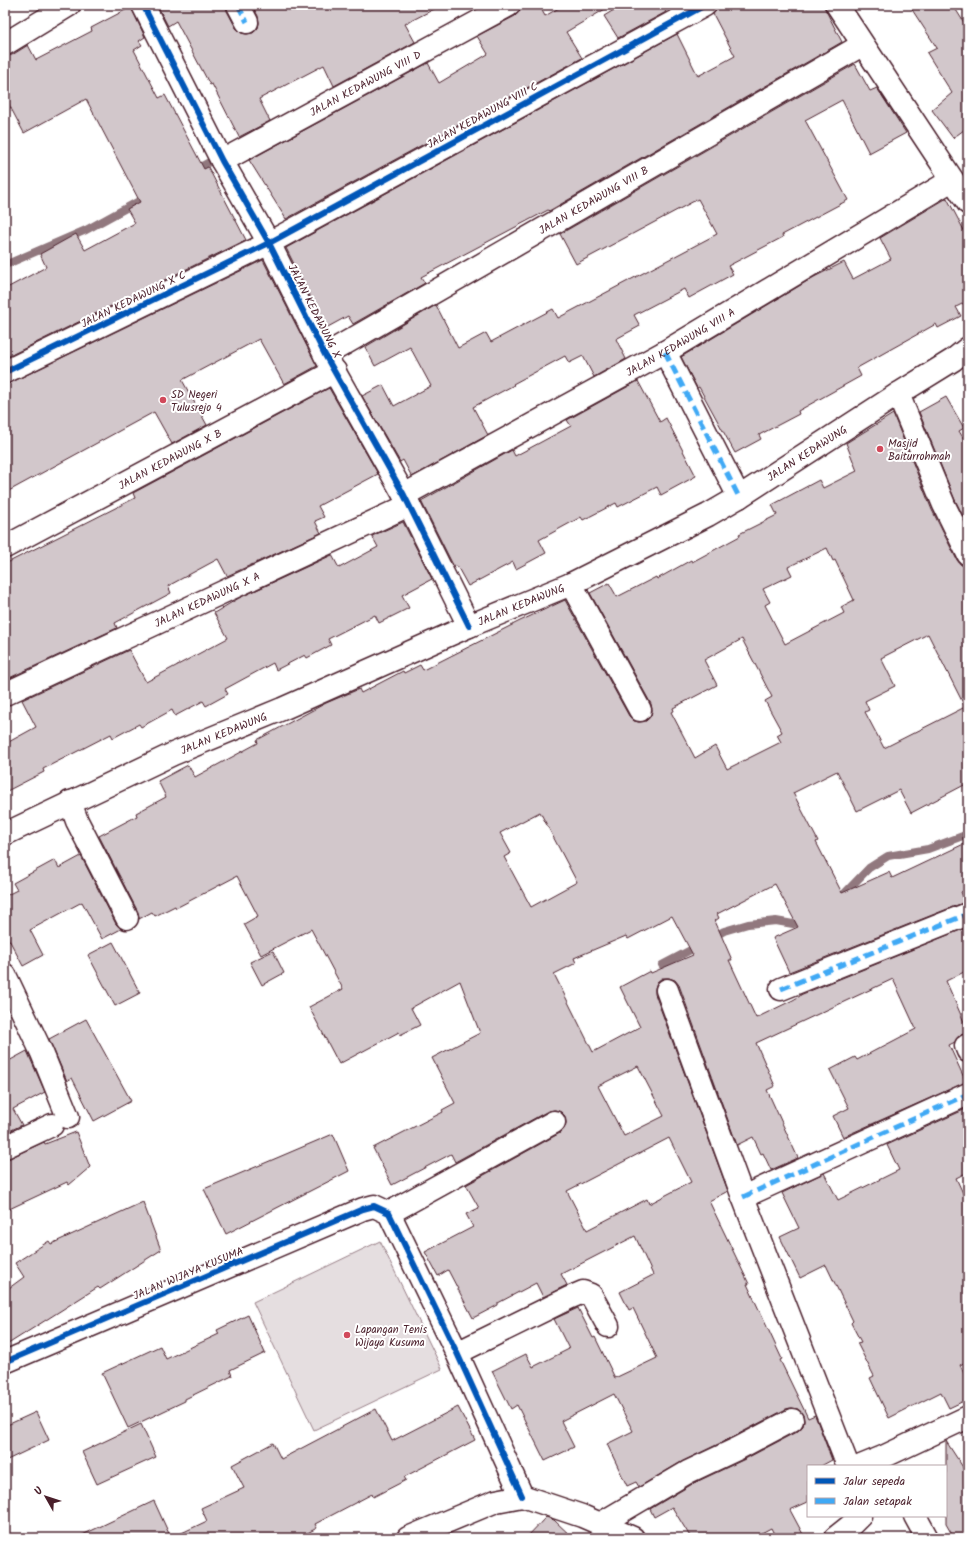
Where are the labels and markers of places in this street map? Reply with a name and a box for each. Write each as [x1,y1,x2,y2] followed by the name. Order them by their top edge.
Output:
[171,386,222,417] place label: SD Negeri Tulusrejo 4
[158,395,168,405] marker: SD Negeri Tulusrejo 4
[888,435,950,466] place label: Masjid Baiturrohmah
[875,444,885,454] marker: Masjid Baiturrohmah
[355,1321,427,1352] place label: Lapangan Tenis Wijaya Kusuma
[342,1330,352,1340] marker: Lapangan Tenis Wijaya Kusuma

